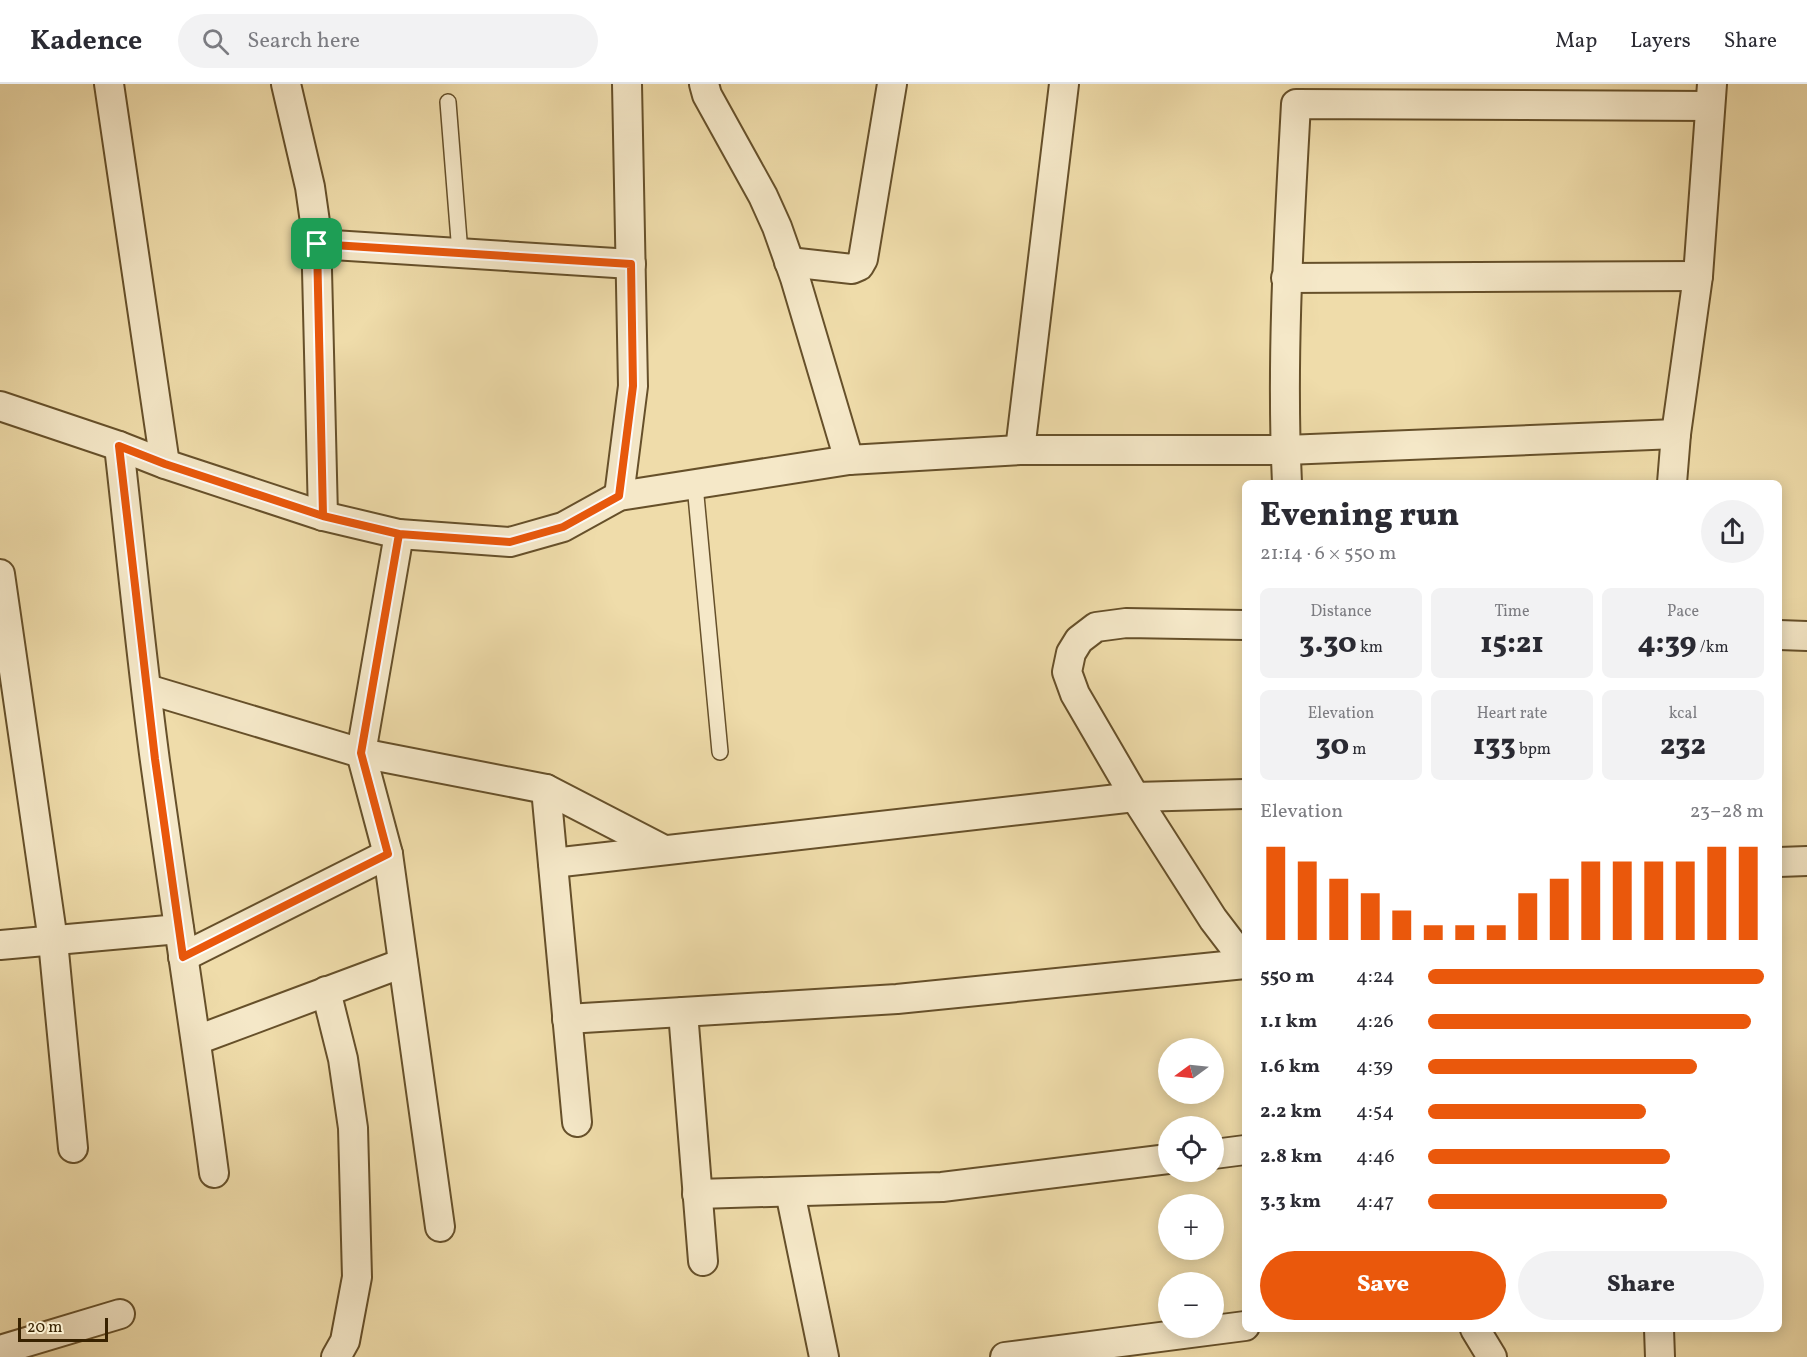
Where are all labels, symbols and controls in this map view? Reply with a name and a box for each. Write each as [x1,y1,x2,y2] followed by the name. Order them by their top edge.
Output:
[178,14,598,68] search box
[30,22,142,61] text: Kadence
[199,25,232,58] icon: search
[247,26,360,57] text: Search here
[1555,27,1597,56] text: Map
[1630,27,1691,56] text: Layers
[1724,27,1777,56] text: Share
[291,218,342,269] pin
[300,227,333,260] icon: arrive
[1260,494,1459,540] text: Evening run
[1701,500,1764,563] button: share
[1260,540,1397,568] text: 21:14 · 6 × 550 m
[1310,601,1372,623] text: Distance
[1494,601,1530,623] text: Time
[1667,601,1699,623] text: Pace
[1299,623,1357,665] text: 3.30
[1480,623,1544,665] text: 15:21
[1637,623,1697,665] text: 4:39
[1357,637,1383,659] text: km
[1697,637,1729,659] text: /km
[1308,703,1374,725] text: Elevation
[1477,703,1547,725] text: Heart rate
[1669,703,1697,725] text: kcal
[1316,725,1349,767] text: 30
[1473,725,1516,767] text: 133
[1660,725,1706,767] text: 232
[1349,739,1366,761] text: m
[1516,739,1551,761] text: bpm
[1260,798,1343,826] text: Elevation
[1690,798,1764,826] text: 23–28 m
[1260,963,1315,991] text: 550 m
[1356,963,1395,991] text: 4:24
[1260,1008,1317,1036] text: 1.1 km
[1356,1008,1394,1036] text: 4:26
[1158,1038,1224,1104] north arrow
[1158,1038,1224,1338] map controls
[1260,1053,1320,1081] text: 1.6 km
[1356,1053,1393,1081] text: 4:39
[1260,1098,1322,1126] text: 2.2 km
[1356,1098,1394,1126] text: 4:54
[1158,1116,1224,1182] button: locate
[1260,1143,1322,1171] text: 2.8 km
[1356,1143,1395,1171] text: 4:46
[1260,1188,1321,1216] text: 3.3 km
[1356,1188,1394,1216] text: 4:47
[1158,1194,1224,1260] button: +
[1260,1251,1506,1320] button: Save
[1518,1251,1764,1320] button: Share
[1158,1272,1224,1338] button: −
[18,1315,108,1342] scale bar
[27,1317,62,1339] text: 20 m

